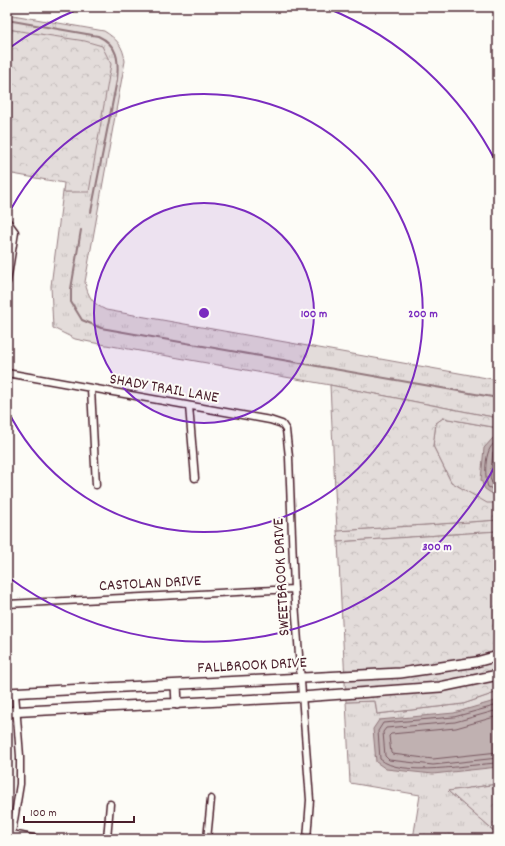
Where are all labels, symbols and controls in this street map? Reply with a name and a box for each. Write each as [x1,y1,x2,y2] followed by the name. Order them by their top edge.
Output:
[197,306,211,320] centre of rings
[301,306,327,323] text: 100 m
[408,306,438,323] text: 200 m
[108,368,221,410] street label: SHADY TRAIL LANE
[267,517,297,636] street label: SWEETBROOK DRIVE
[422,539,452,556] text: 300 m
[98,570,202,598] street label: CASTOLAN DRIVE
[197,652,308,680] street label: FALLBROOK DRIVE
[24,798,134,824] scale bar
[30,805,57,822] text: 100 m

